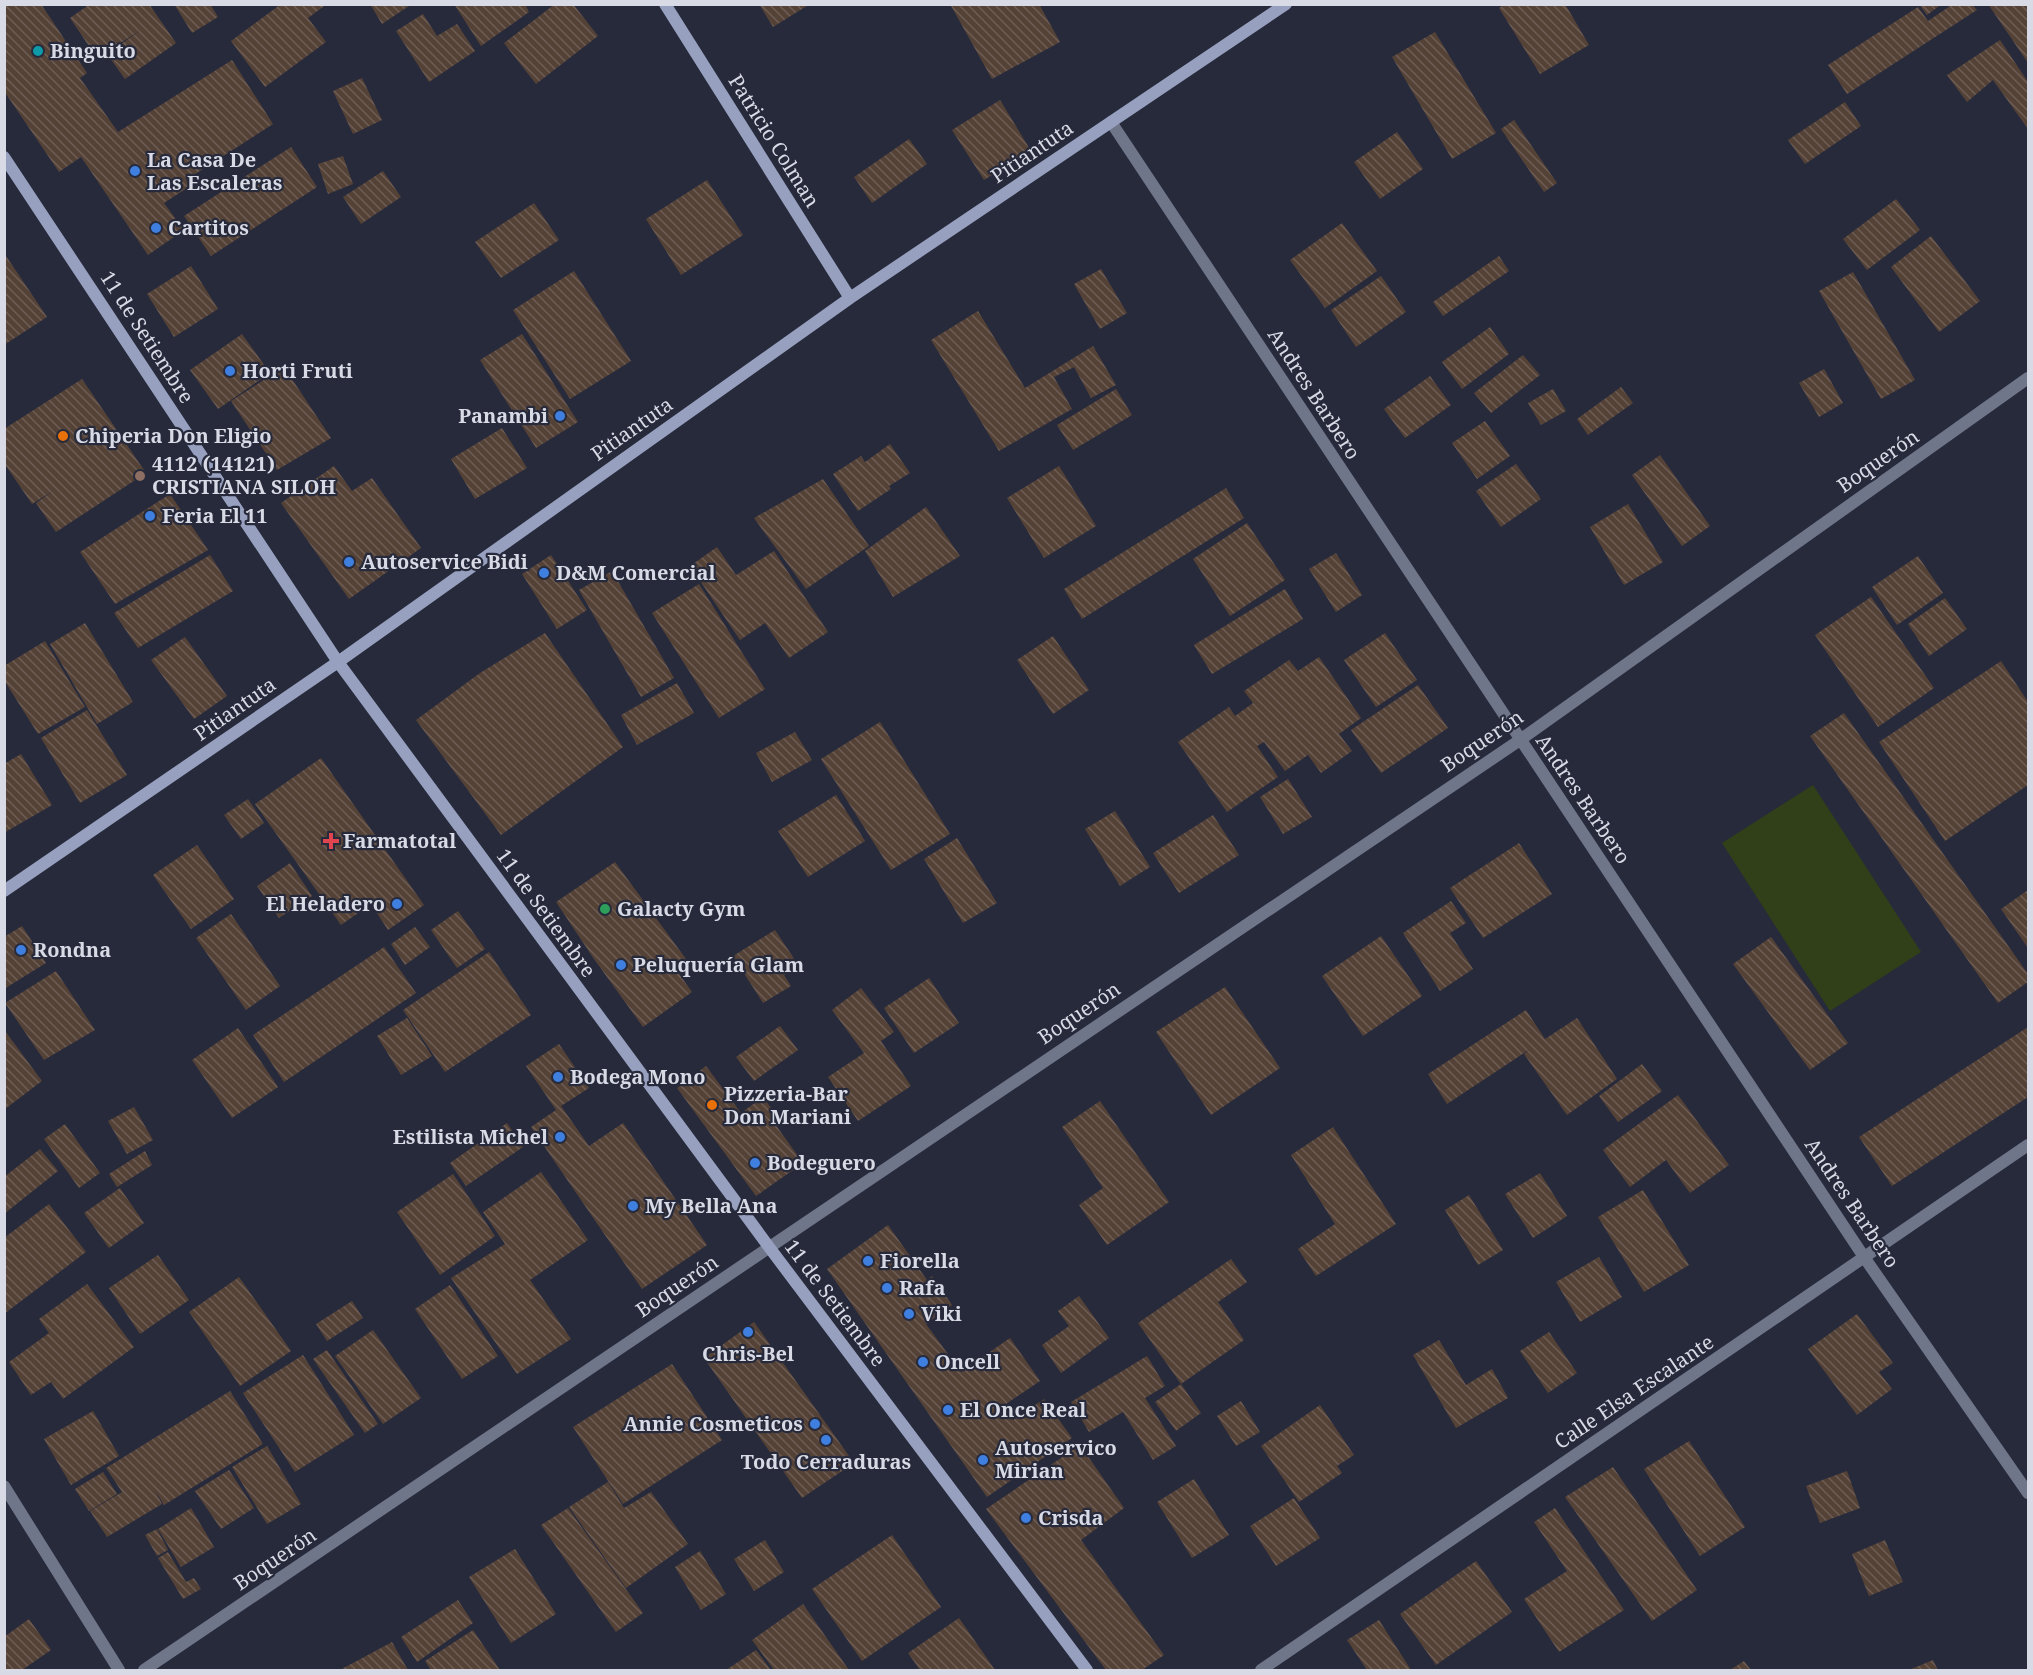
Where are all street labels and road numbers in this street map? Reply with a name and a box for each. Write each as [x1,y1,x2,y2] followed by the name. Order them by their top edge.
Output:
[723,69,826,213] street label: Patricio Colman
[985,114,1078,189] street label: Pitiantuta
[94,265,200,408] street label: 11 de Setiembre
[1262,323,1367,465] street label: Andres Barbero
[585,391,678,467] street label: Pitiantuta
[1831,422,1924,499] street label: Boquerón
[188,671,281,747] street label: Pitiantuta
[1435,703,1528,778] street label: Boquerón
[1530,728,1637,869] street label: Andres Barbero
[491,843,602,982] street label: 11 de Setiembre
[1032,975,1125,1050] street label: Boquerón
[1799,1132,1906,1273] street label: Andres Barbero
[779,1234,892,1372] street label: 11 de Setiembre
[630,1248,723,1323] street label: Boquerón
[1549,1328,1719,1455] street label: Calle Elsa Escalante
[228,1521,321,1596] street label: Boquerón

